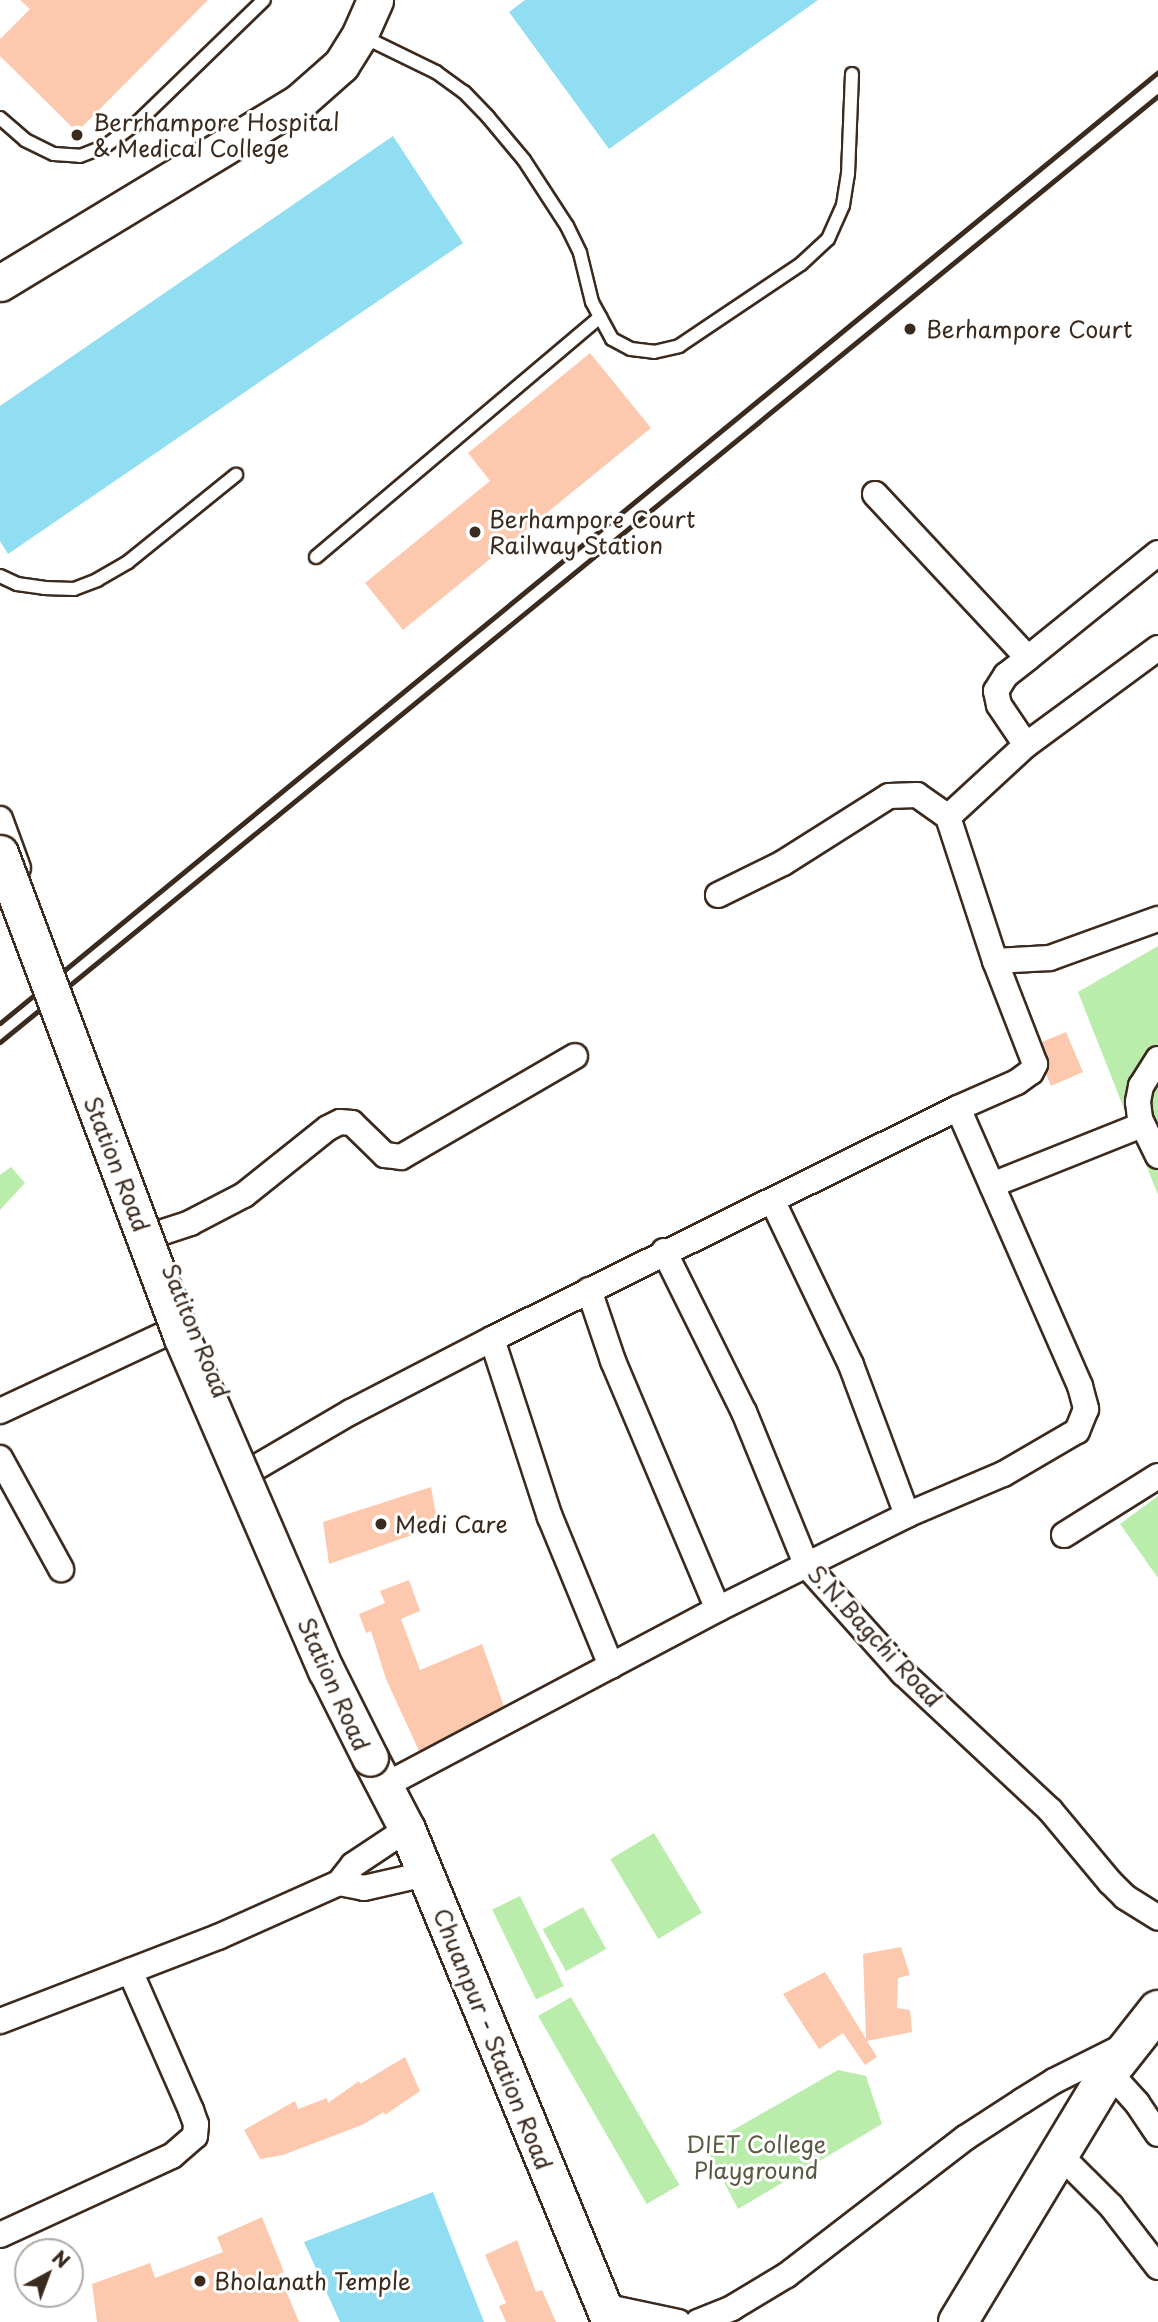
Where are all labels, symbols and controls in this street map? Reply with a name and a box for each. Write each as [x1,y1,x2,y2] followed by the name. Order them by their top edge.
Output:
[93,108,339,162] place label: Berrhampore Hospital & Medical College
[67,125,87,145] marker: Berrhampore Hospital & Medical College
[926,315,1133,343] place label: Berhampore Court
[900,319,920,339] marker: Berhampore Court
[489,505,696,559] place label: Berhampore Court Railway Station
[467,524,483,540] marker: Berhampore Court Railway Station
[79,1093,155,1235] street label: Station Road
[156,1260,236,1402] street label: Satiton Road
[395,1510,509,1538] place label: Medi Care
[373,1516,389,1532] marker: Medi Care
[802,1559,948,1713] street label: S.N.Bagchi Road
[292,1613,376,1755] street label: Station Road
[428,1904,558,2174] street label: Chuanpur - Station Road
[684,2130,828,2184] park label: DIET College Playground
[14,2238,84,2308] north arrow
[47,2243,76,2274] text: N
[214,2267,413,2295] place label: Bholanath Temple
[192,2273,208,2289] marker: Bholanath Temple

